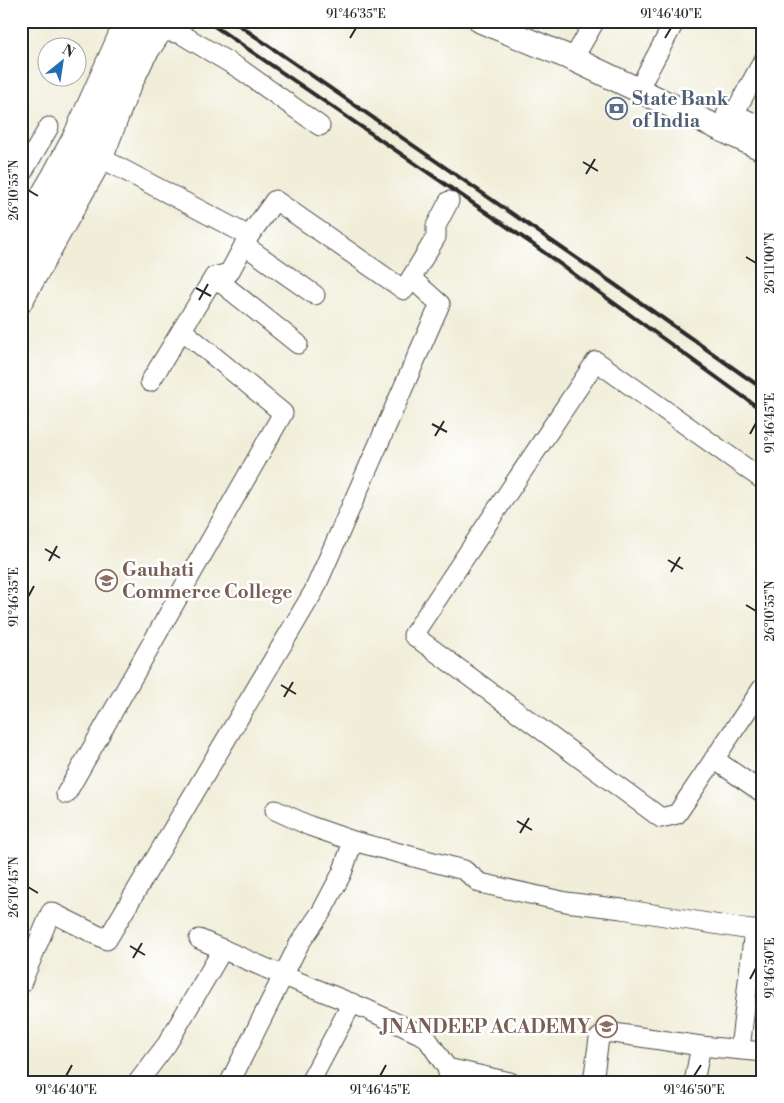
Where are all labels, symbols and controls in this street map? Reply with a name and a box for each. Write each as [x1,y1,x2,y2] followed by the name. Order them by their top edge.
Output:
[326,7,386,22] text: 91°46'35"E
[640,7,702,22] text: 91°46'40"E
[38,38,88,88] north arrow
[59,41,77,62] text: N
[632,87,729,133] place label: State Bank of India
[604,97,628,121] bank icon: State Bank of India
[7,160,22,220] text: 26°10'55"N
[763,232,778,294] text: 26°11'00"N
[763,393,778,453] text: 91°46'45"E
[122,558,292,604] place label: Gauhati Commerce College
[7,567,22,627] text: 91°46'35"E
[94,568,118,592] school or university icon: Gauhati Commerce College
[763,581,778,641] text: 26°10'55"N
[7,856,22,918] text: 26°10'45"N
[763,937,778,999] text: 91°46'50"E
[595,1014,619,1038] school or university icon: JNANDEEP ACADEMY
[378,1015,591,1039] place label: JNANDEEP ACADEMY
[35,1083,97,1098] text: 91°46'40"E
[350,1083,410,1098] text: 91°46'45"E
[663,1083,725,1098] text: 91°46'50"E

